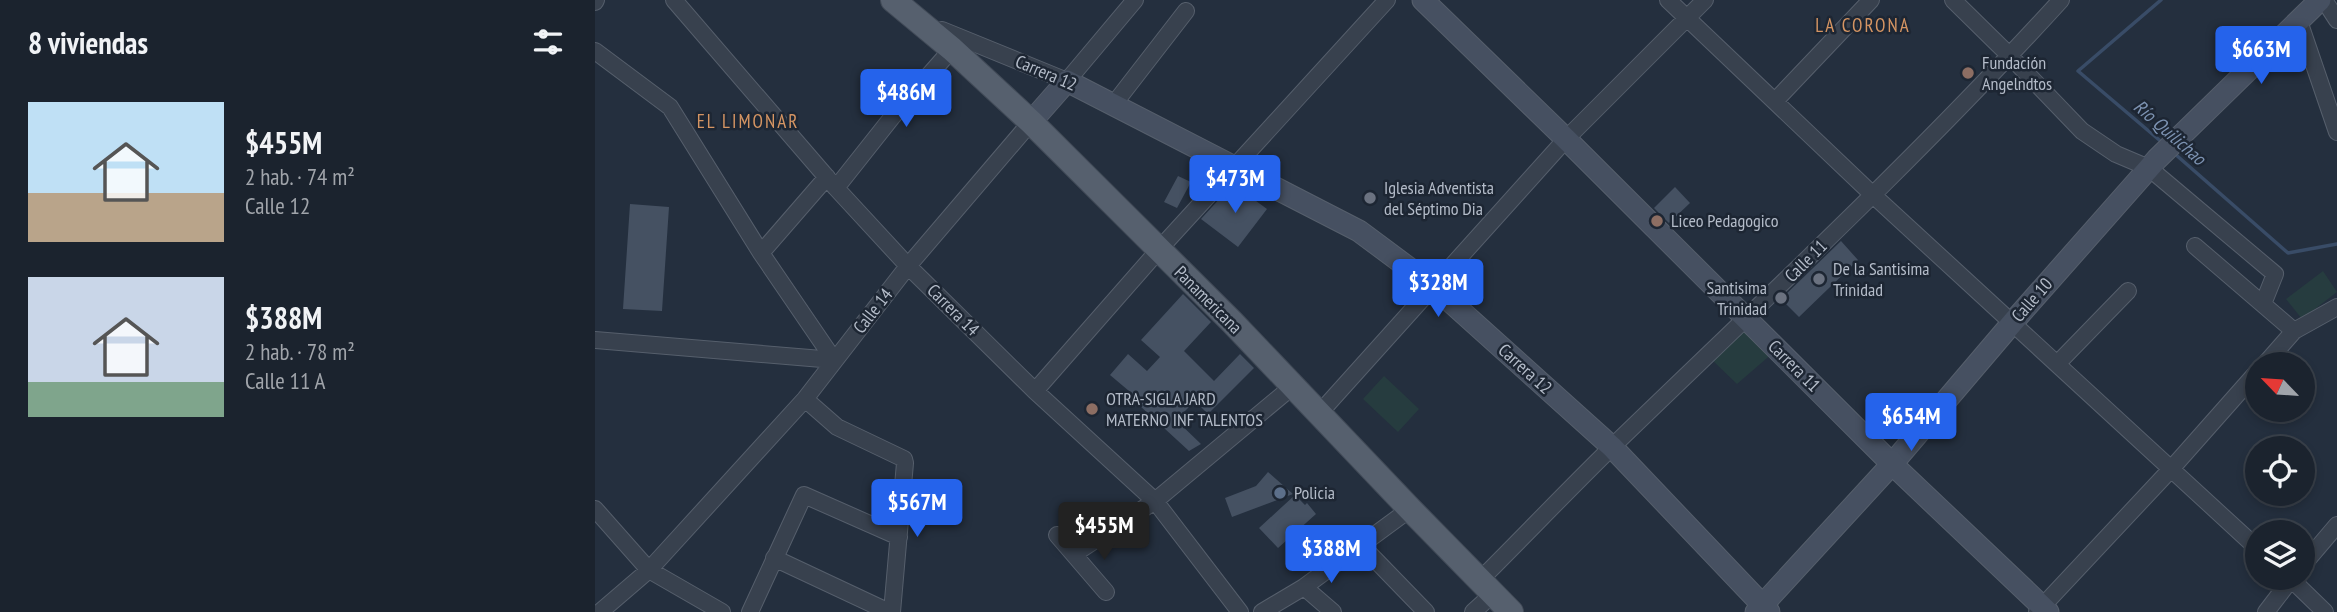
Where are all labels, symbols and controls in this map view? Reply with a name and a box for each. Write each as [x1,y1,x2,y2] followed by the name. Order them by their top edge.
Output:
[1815,13,1911,37] district label: LA CORONA
[28,23,148,62] text: 8 viviendas
[529,23,567,61] icon: filters
[2212,27,2310,86] pin: $663M
[2231,34,2291,63] text: $663M
[1012,49,1080,96] street label: Carrera 12
[1982,51,2052,95] place label: Fundación Angelndtos
[1960,65,1976,81] marker: Fundación Angelndtos
[857,69,955,129] pin: $486M
[876,77,936,106] text: $486M
[2129,94,2212,171] water label: Río Quilichao
[697,109,799,133] district label: EL LIMONAR
[245,123,322,162] text: $455M
[84,130,168,214] icon: home
[1186,156,1284,215] pin: $473M
[245,162,355,191] text: 2 hab. · 74 m²
[1205,163,1265,192] text: $473M
[1384,176,1494,220] place label: Iglesia Adventista del Séptimo Dia
[1362,190,1378,206] marker: Iglesia Adventista del Séptimo Dia
[245,191,310,220] text: Calle 12
[1671,209,1779,232] place label: Liceo Pedagogico
[1649,213,1665,229] marker: Liceo Pedagogico
[1779,234,1832,287] street label: Calle 11
[1833,257,1929,301] place label: De la Santisima Trinidad
[1389,260,1487,319] pin: $328M
[1170,261,1247,338] street label: Panamericana
[1408,267,1468,296] text: $328M
[1811,271,1827,287] marker: De la Santisima Trinidad
[2006,273,2057,326] street label: Calle 10
[1706,276,1767,320] place label: Santisima Trinidad
[922,279,984,341] street label: Carrera 14
[848,283,897,338] street label: Calle 14
[1773,290,1789,306] marker: Santisima Trinidad
[245,298,322,337] text: $388M
[84,305,168,389] icon: home
[1763,335,1825,397] street label: Carrera 11
[245,337,355,366] text: 2 hab. · 78 m²
[1494,338,1557,399] street label: Carrera 12
[2245,352,2315,422] north arrow
[2245,352,2315,590] map controls
[245,366,325,395] text: Calle 11 A
[1106,387,1263,431] place label: OTRA-SIGLA JARD MATERNO INF TALENTOS
[1862,393,1960,453] pin: $654M
[1084,401,1100,417] marker: OTRA-SIGLA JARD MATERNO INF TALENTOS
[1881,401,1941,430] text: $654M
[2245,436,2315,506] button: locate
[868,480,966,539] pin: $567M
[1294,481,1335,504] place label: Policia
[1272,485,1288,501] marker: Policia
[887,487,947,516] text: $567M
[1055,503,1153,562] pin: $455M
[1074,510,1134,539] text: $455M
[2245,520,2315,590] button: layers
[1282,526,1380,585] pin: $388M
[1301,533,1361,562] text: $388M

